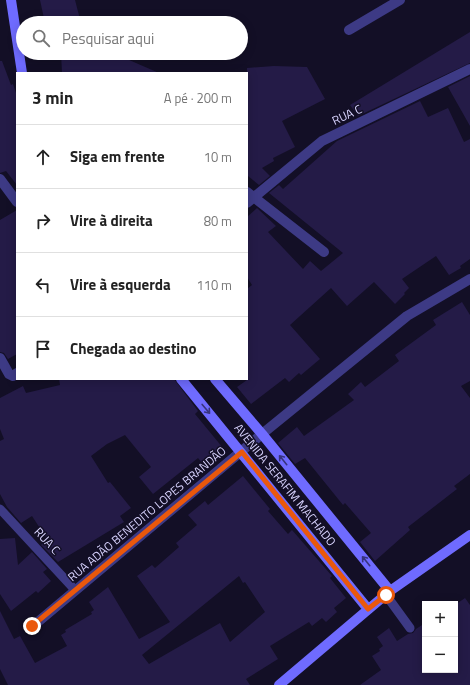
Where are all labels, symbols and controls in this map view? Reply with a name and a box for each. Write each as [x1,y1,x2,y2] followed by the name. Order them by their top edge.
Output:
[16,16,248,60] search box
[30,27,52,49] icon: search
[62,27,154,50] text: Pesquisar aqui
[32,85,73,111] text: 3 min
[164,88,232,108] text: A pé · 200 m
[329,99,365,130] street label: RUA C
[70,145,165,168] text: Siga em frente
[32,146,54,168] icon: ahead
[204,147,232,167] text: 10 m
[70,209,153,232] text: Vire à direita
[32,210,54,232] icon: right
[204,211,232,231] text: 80 m
[70,273,171,296] text: Vire à esquerda
[32,274,54,296] icon: left
[196,275,232,295] text: 110 m
[70,337,196,360] text: Chegada ao destino
[32,338,54,360] icon: arrive
[201,404,210,414] one-way arrow
[230,419,341,550] street label: AVENIDA SERAFIM MACHADO
[63,441,230,586] street label: RUA ADÃO BENEDITO LOPES BRANDÃO
[279,455,288,465] one-way arrow
[30,523,65,559] street label: RUA C
[361,555,370,566] one-way arrow
[377,586,395,604] route start
[422,601,458,673] map controls
[422,601,458,637] button: +
[23,617,41,635] route end
[422,637,458,673] button: −

